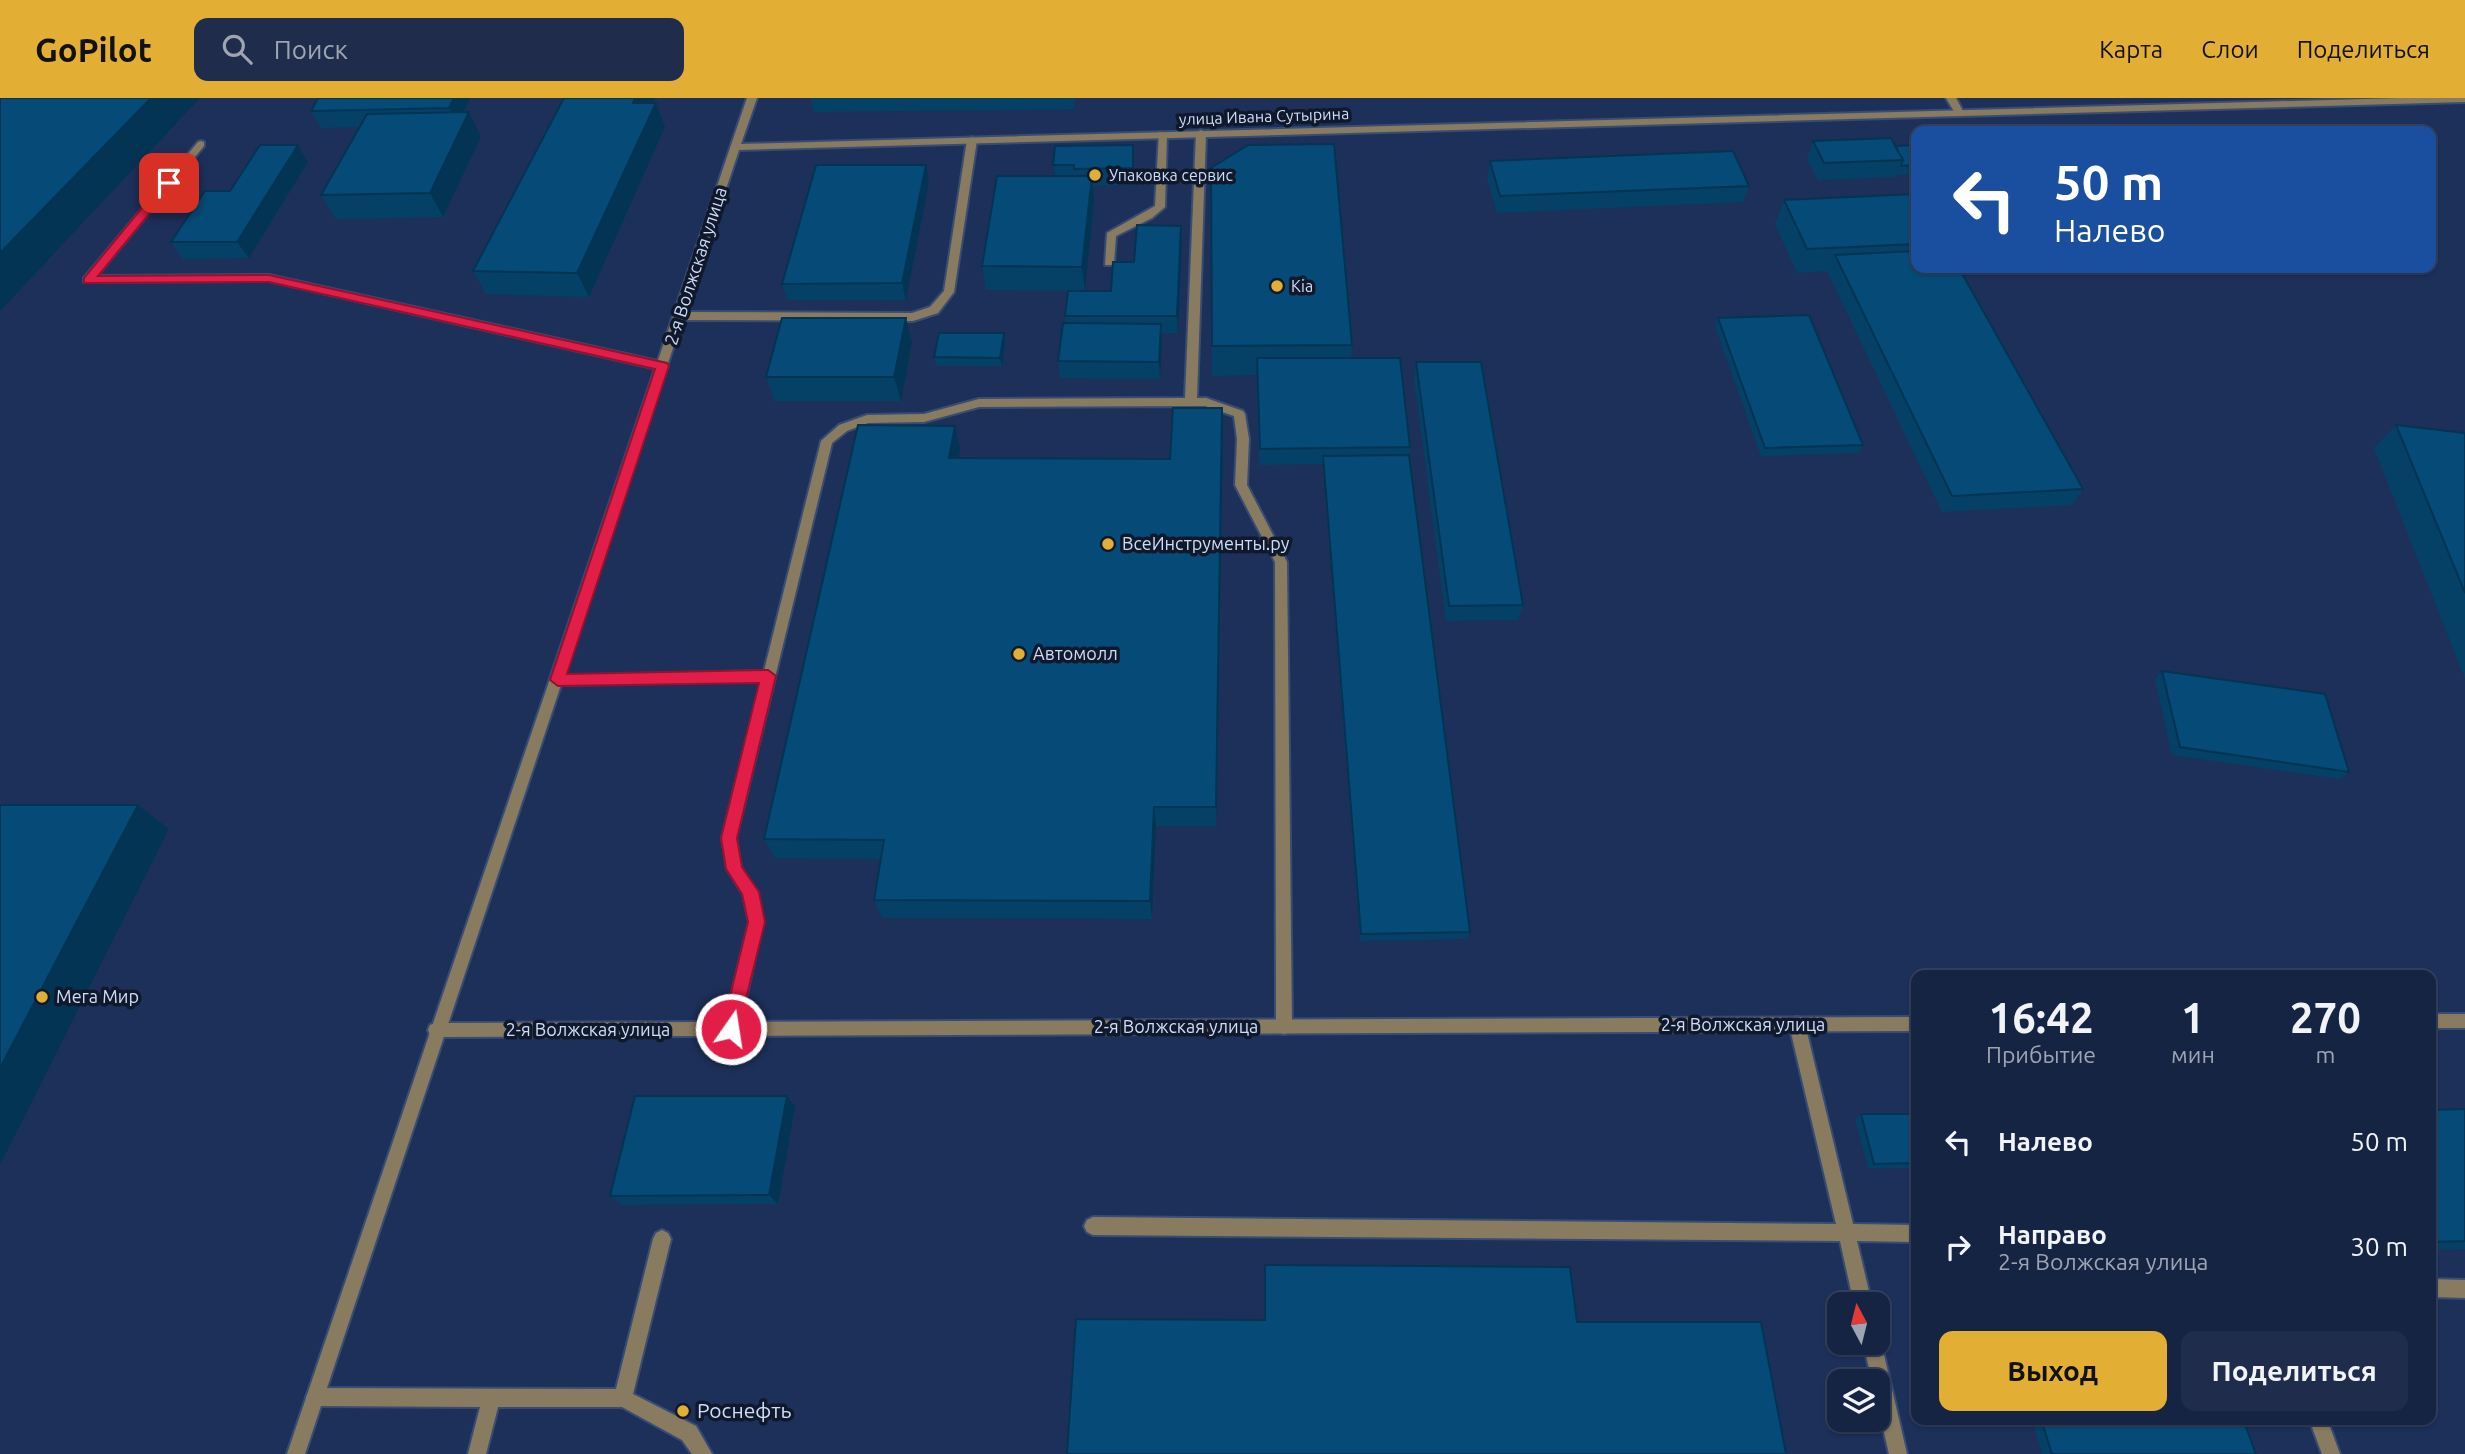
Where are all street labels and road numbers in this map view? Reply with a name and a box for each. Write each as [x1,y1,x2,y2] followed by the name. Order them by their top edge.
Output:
[1179,104,1349,128] street label: улица Ивана Сутырина
[660,184,730,347] street label: 2-я Волжская улица
[1661,1014,1825,1034] street label: 2-я Волжская улица
[1094,1016,1258,1036] street label: 2-я Волжская улица
[506,1019,670,1039] street label: 2-я Волжская улица

